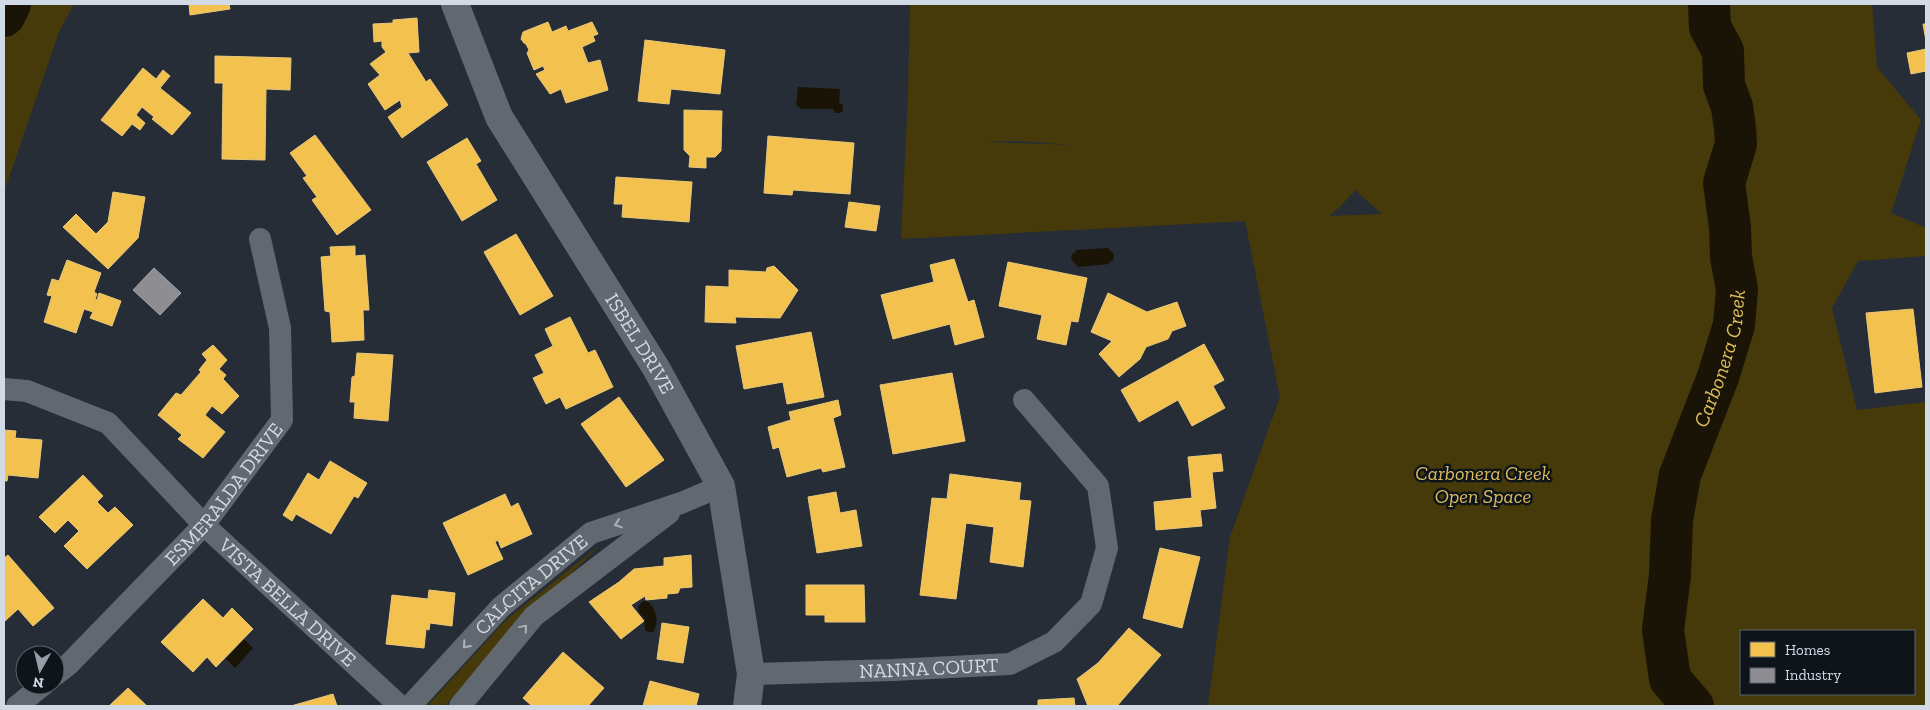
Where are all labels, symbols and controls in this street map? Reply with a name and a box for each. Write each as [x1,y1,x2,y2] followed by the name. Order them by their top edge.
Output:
[600,289,680,398] street label: ISBEL DRIVE
[1687,289,1749,430] water label: Carbonera Creek
[160,418,288,570] street label: ESMERALDA DRIVE
[1415,461,1551,508] park label: Carbonera Creek Open Space
[615,518,623,528] one-way arrow
[470,529,592,640] street label: CALCITA DRIVE
[213,532,361,671] street label: VISTA BELLA DRIVE
[518,625,527,634] one-way arrow
[1740,630,1915,695] legend
[463,640,472,649] one-way arrow
[1785,641,1830,659] text: Homes
[15,645,65,695] north arrow
[859,653,999,683] street label: NANNA COURT
[1785,666,1842,684] text: Industry
[31,673,45,692] text: N

